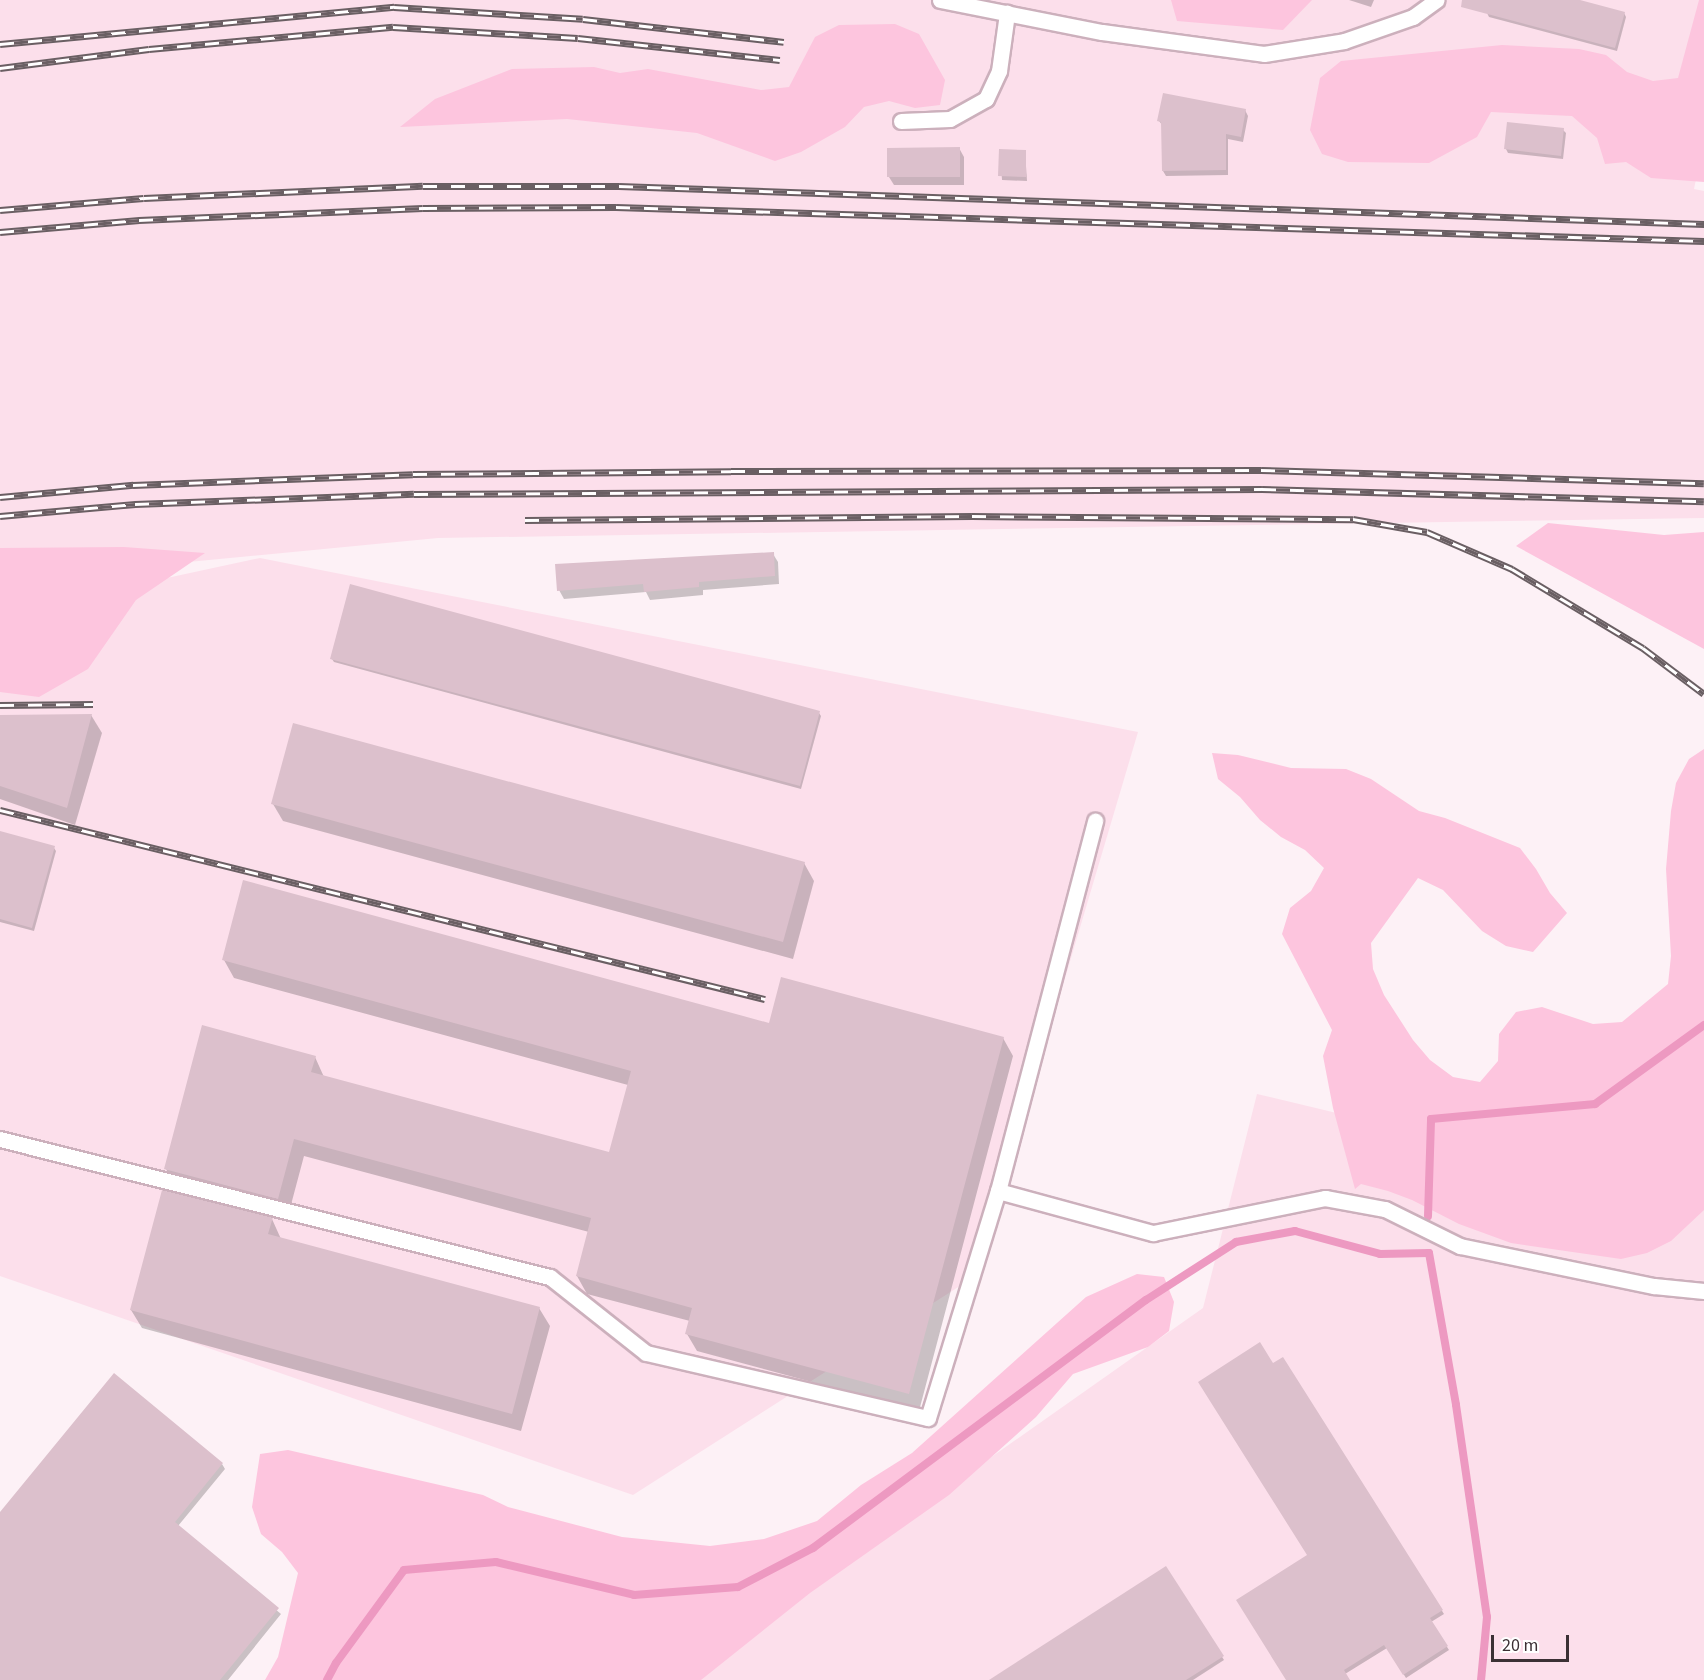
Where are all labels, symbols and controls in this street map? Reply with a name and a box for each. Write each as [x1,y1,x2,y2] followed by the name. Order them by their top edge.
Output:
[1494,1623,1572,1661] scale bar
[1502,1633,1538,1658] text: 20 m

